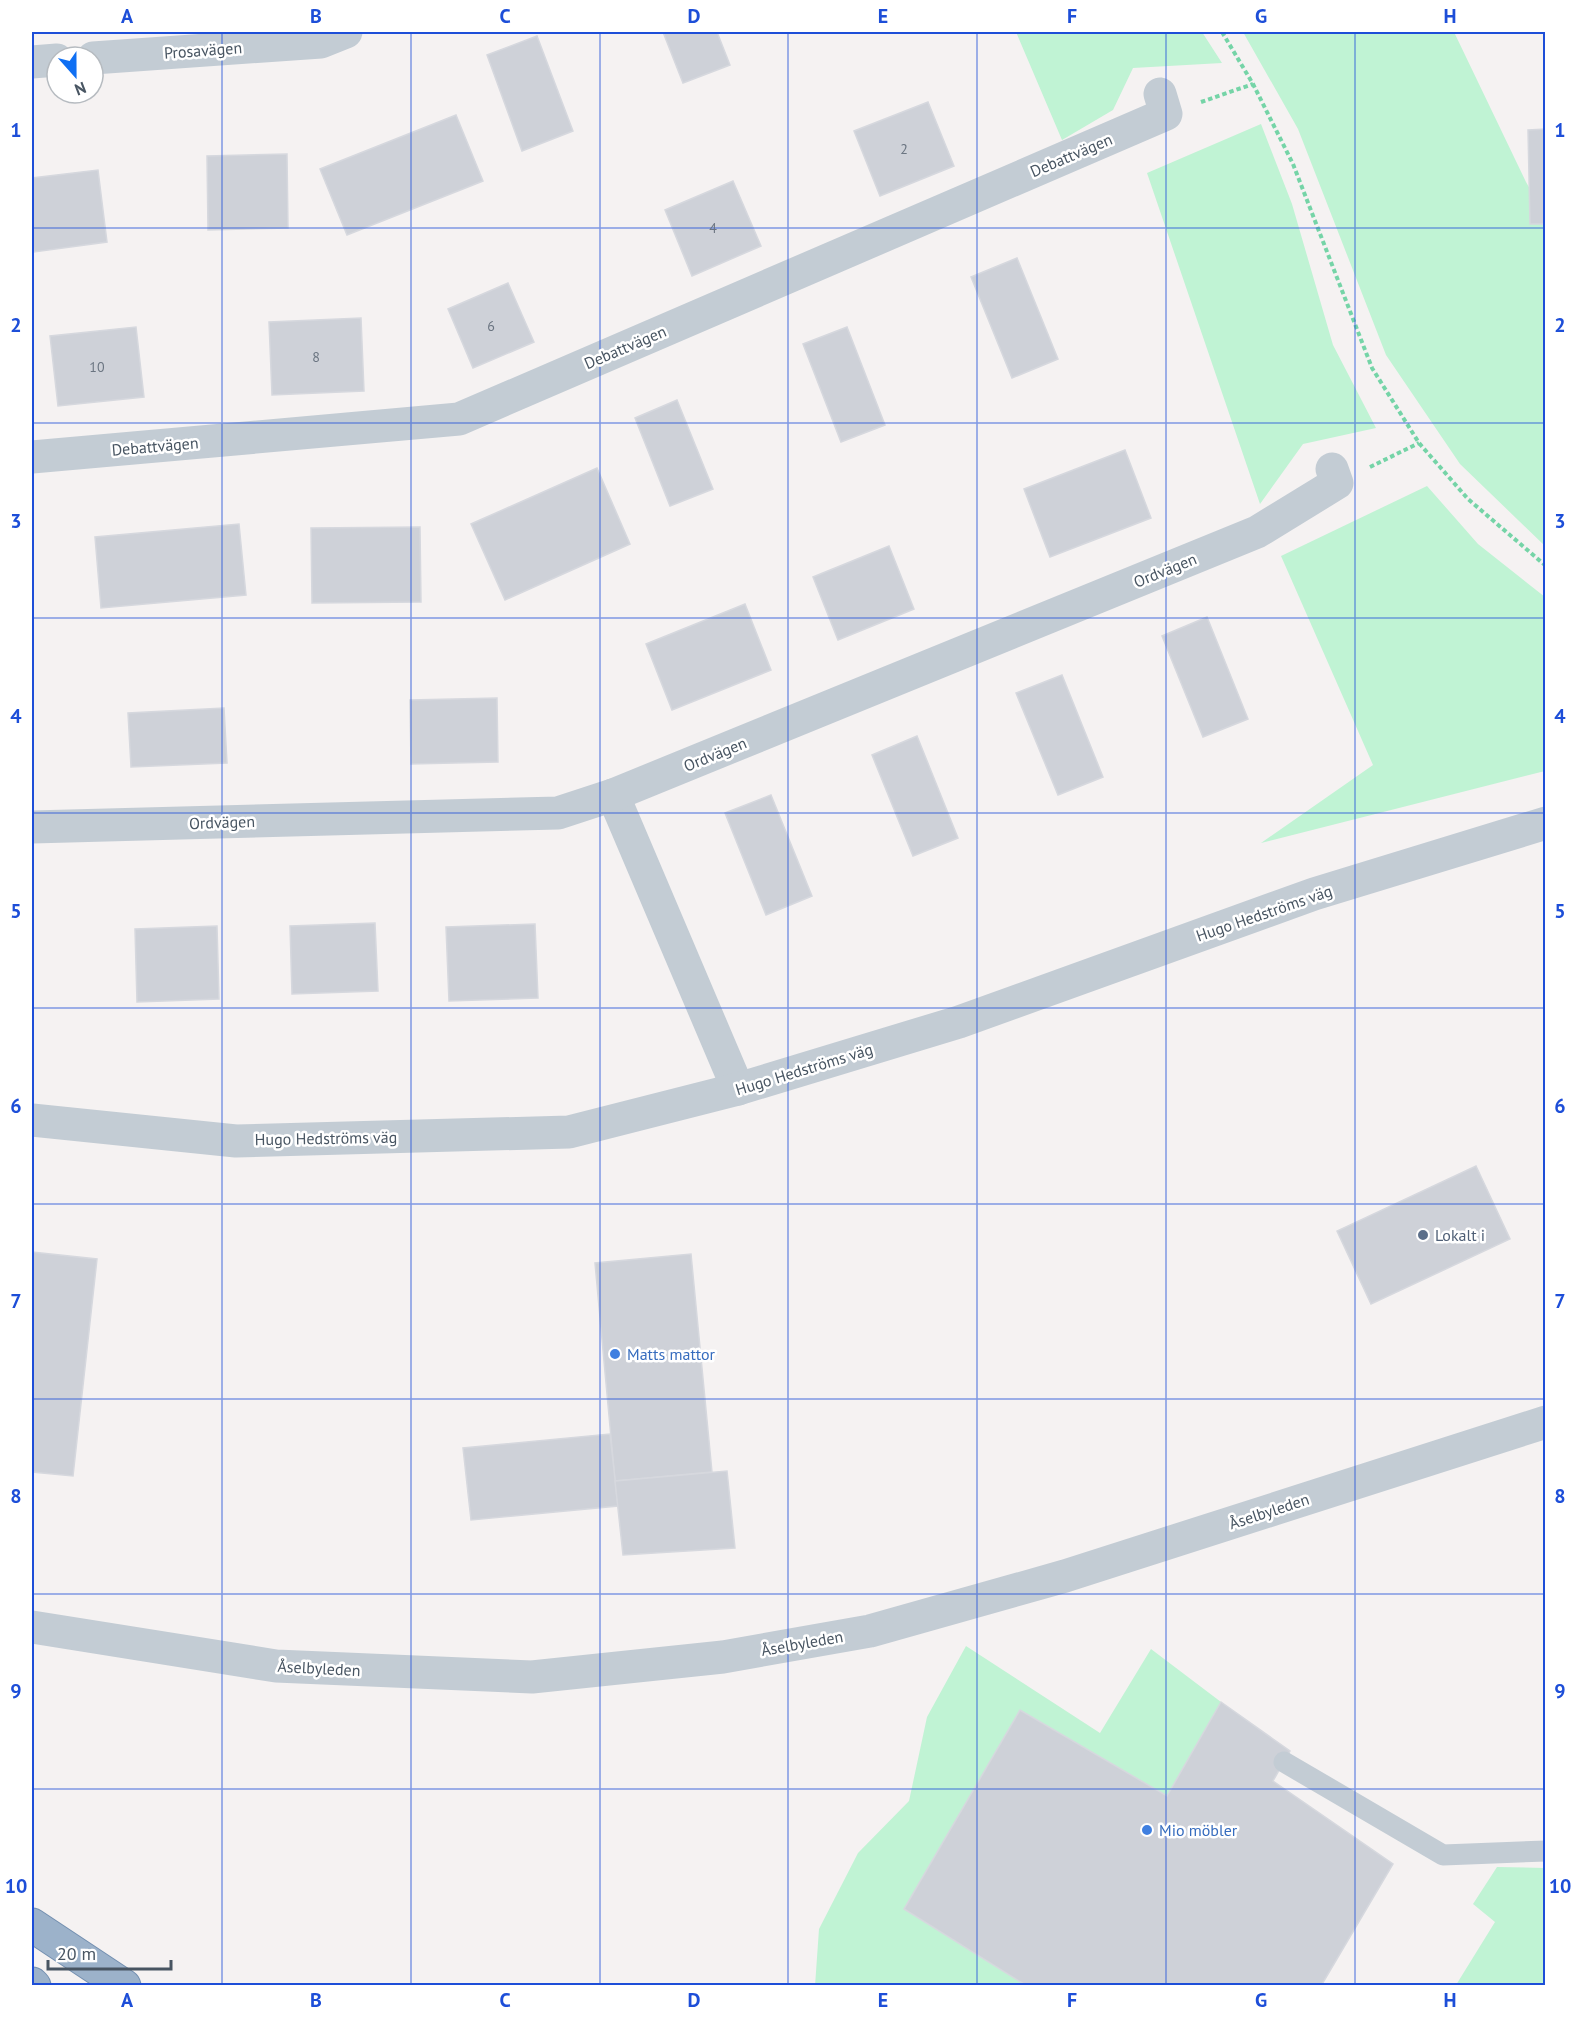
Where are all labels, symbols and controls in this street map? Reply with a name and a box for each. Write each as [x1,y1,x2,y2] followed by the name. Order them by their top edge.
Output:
[121,3,134,29] text: A
[310,3,322,29] text: B
[499,3,511,29] text: C
[688,3,701,29] text: D
[878,3,888,29] text: E
[1067,3,1077,29] text: F
[1255,3,1267,29] text: G
[1443,3,1457,29] text: H
[163,37,243,63] street label: Prosavägen
[45,45,105,105] north arrow
[72,78,89,100] text: N
[10,117,22,143] text: 1
[1554,117,1566,143] text: 1
[1027,129,1115,181] street label: Debattvägen
[900,140,908,158] house number: 2
[709,219,717,237] house number: 4
[10,312,22,338] text: 2
[1554,312,1566,338] text: 2
[487,317,495,335] house number: 6
[581,321,669,373] street label: Debattvägen
[312,348,320,366] house number: 8
[89,358,105,376] house number: 10
[111,432,199,460] street label: Debattvägen
[10,508,22,534] text: 3
[1554,508,1566,534] text: 3
[1131,548,1199,592] street label: Ordvägen
[10,703,22,729] text: 4
[1554,703,1566,729] text: 4
[681,732,749,776] street label: Ordvägen
[189,811,255,833] street label: Ordvägen
[1193,880,1335,946] street label: Hugo Hedströms väg
[10,898,22,924] text: 5
[1554,898,1566,924] text: 5
[733,1039,875,1099] street label: Hugo Hedströms väg
[10,1093,22,1119] text: 6
[1554,1093,1566,1119] text: 6
[255,1127,397,1149] street label: Hugo Hedströms väg
[1435,1225,1485,1245] place label: Lokalt i
[1416,1228,1430,1242] marker: Lokalt i
[10,1288,22,1314] text: 7
[1554,1288,1566,1314] text: 7
[627,1344,716,1364] place label: Matts mattor
[608,1347,622,1361] marker: Matts mattor
[10,1483,22,1509] text: 8
[1554,1483,1566,1509] text: 8
[1226,1489,1312,1533] street label: Åselbyleden
[759,1626,845,1660] street label: Åselbyleden
[277,1656,361,1680] street label: Åselbyleden
[10,1678,22,1704] text: 9
[1554,1678,1566,1704] text: 9
[1159,1820,1238,1840] place label: Mio möbler
[1140,1823,1154,1837] marker: Mio möbler
[5,1873,27,1899] text: 10
[1549,1873,1571,1899] text: 10
[48,1933,171,1971] scale bar
[57,1942,96,1965] text: 20 m
[121,1987,134,2013] text: A
[310,1987,322,2013] text: B
[499,1987,511,2013] text: C
[688,1987,701,2013] text: D
[878,1987,888,2013] text: E
[1067,1987,1077,2013] text: F
[1255,1987,1267,2013] text: G
[1443,1987,1457,2013] text: H

